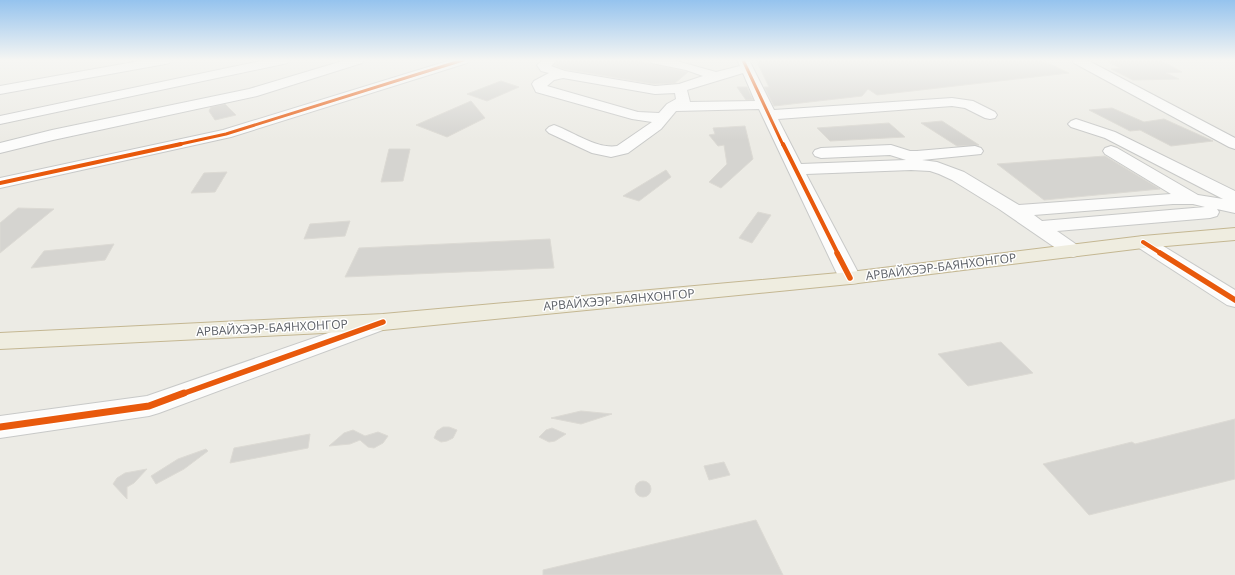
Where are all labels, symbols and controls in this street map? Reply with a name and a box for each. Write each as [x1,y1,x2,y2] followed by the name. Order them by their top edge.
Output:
[865,249,1017,284] street label: АРВАЙХЭЭР-БАЯНХОНГОР
[543,284,695,315] street label: АРВАЙХЭЭР-БАЯНХОНГОР
[196,315,348,340] street label: АРВАЙХЭЭР-БАЯНХОНГОР

